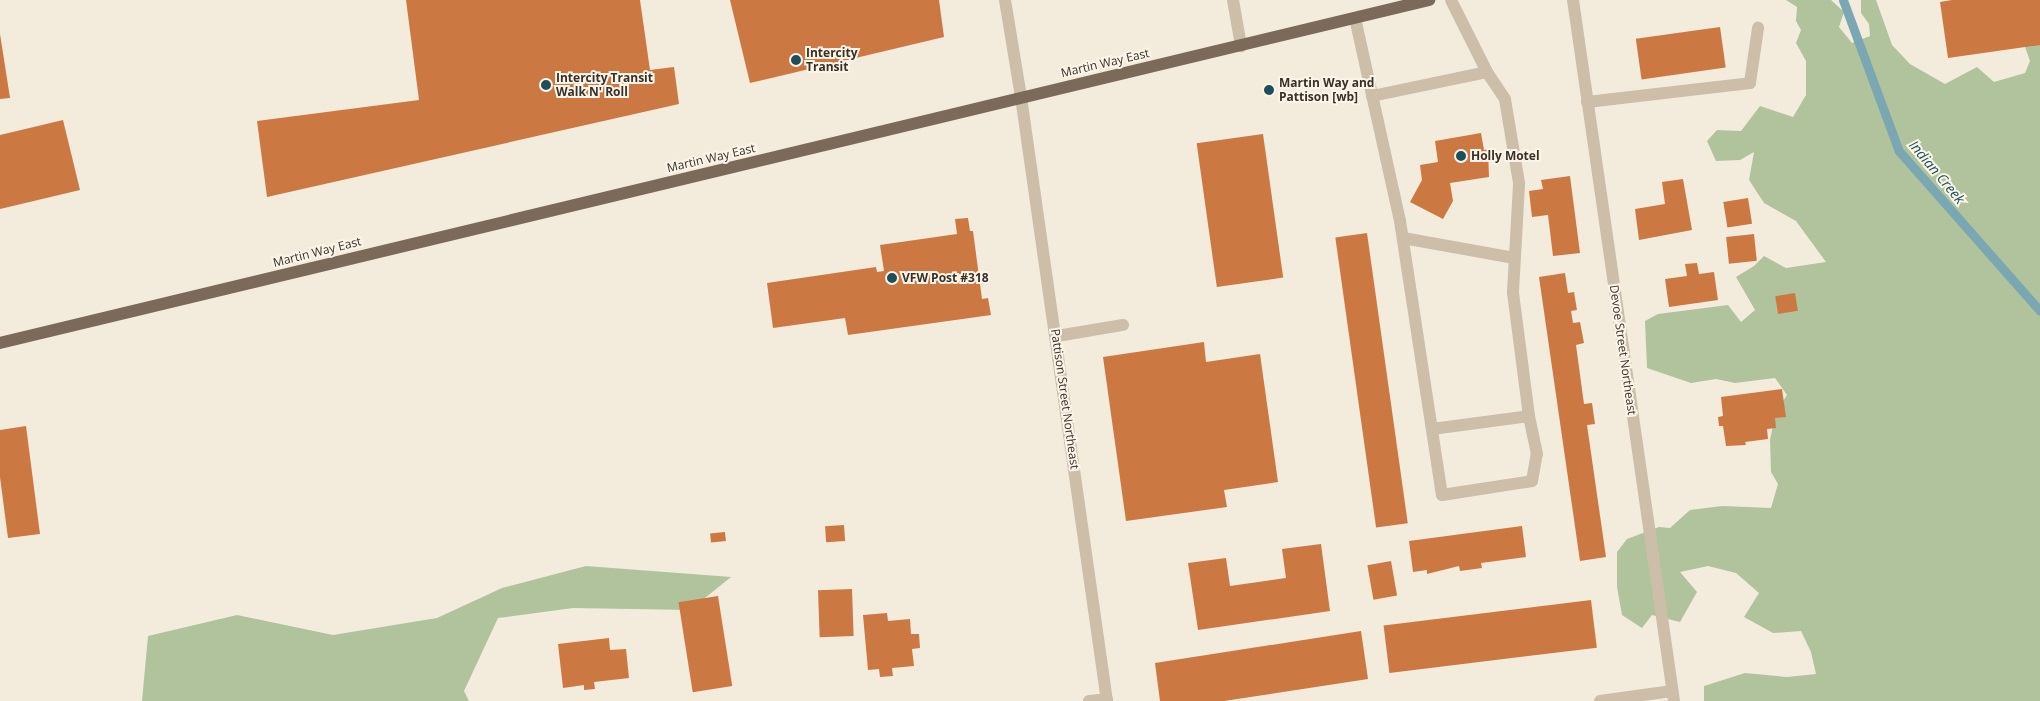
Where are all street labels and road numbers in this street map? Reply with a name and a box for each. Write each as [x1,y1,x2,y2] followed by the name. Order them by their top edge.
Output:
[1059,46,1151,80] street label: Martin Way East
[665,141,757,175] street label: Martin Way East
[271,234,363,270] street label: Martin Way East
[1607,284,1639,416] street label: Devoe Street Northeast
[1048,328,1082,470] street label: Pattison Street Northeast

